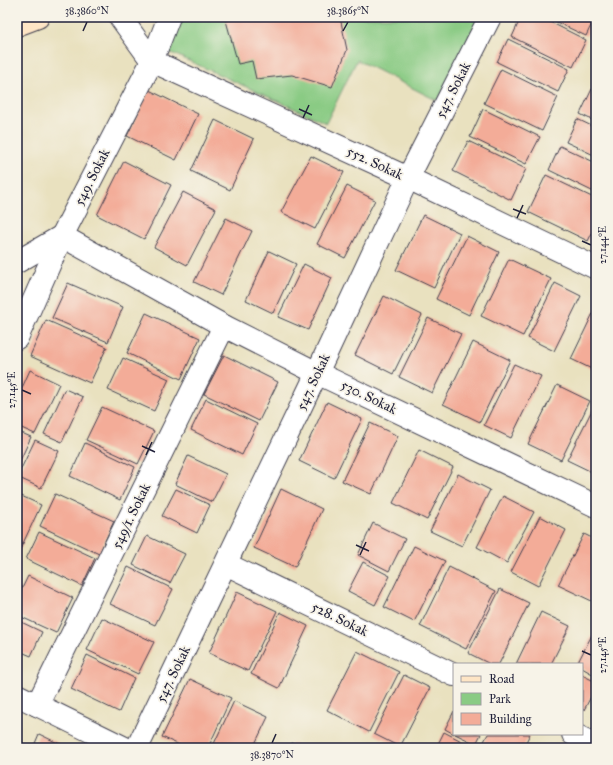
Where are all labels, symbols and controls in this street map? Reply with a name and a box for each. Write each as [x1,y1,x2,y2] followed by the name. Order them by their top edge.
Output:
[65,5,109,17] text: 38.3860°N
[327,5,370,17] text: 38.3865°N
[432,59,475,121] street label: 547. Sokak
[344,143,406,184] street label: 552. Sokak
[70,145,114,208] street label: 549. Sokak
[597,226,609,264] text: 27.144°E
[292,350,334,413] street label: 547. Sokak
[6,372,18,408] text: 27.145°E
[338,376,400,418] street label: 530. Sokak
[108,480,154,552] street label: 549/1. Sokak
[309,598,372,640] street label: 528. Sokak
[597,637,609,673] text: 27.145°E
[152,643,194,705] street label: 547. Sokak
[453,663,583,735] legend
[489,672,515,686] text: Road
[489,692,511,706] text: Park
[489,712,532,727] text: Building
[250,749,294,761] text: 38.3870°N

